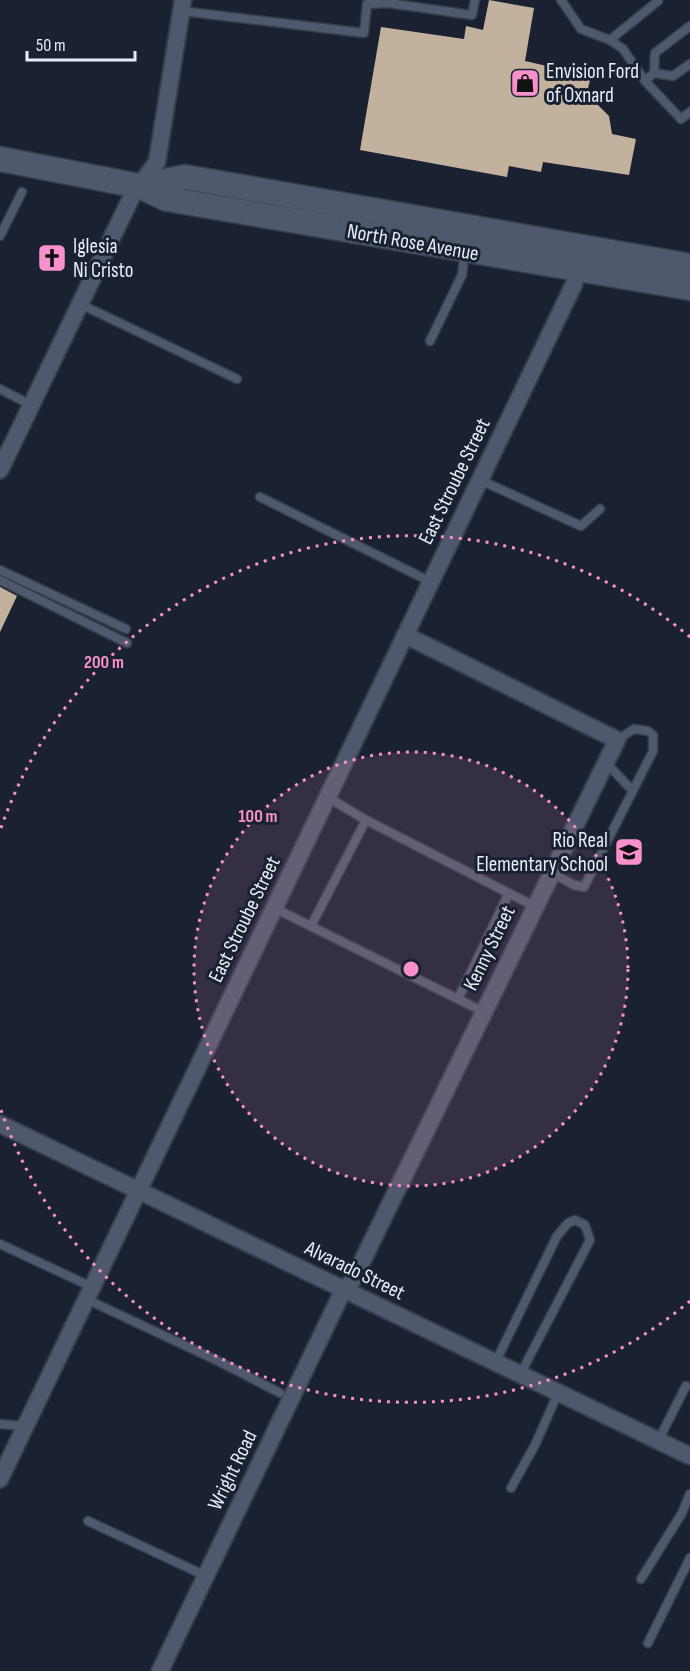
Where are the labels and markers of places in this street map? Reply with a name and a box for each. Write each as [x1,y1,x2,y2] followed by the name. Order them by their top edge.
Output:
[546,59,639,108] place label: Envision Ford of Oxnard
[509,67,541,99] shop icon: Envision Ford of Oxnard
[73,234,133,283] place label: Iglesia Ni Cristo
[36,242,68,274] church icon: Iglesia Ni Cristo
[476,828,608,877] place label: Rio Real Elementary School
[613,836,645,868] school or university icon: Rio Real Elementary School
[401,959,421,979] centre of rings

